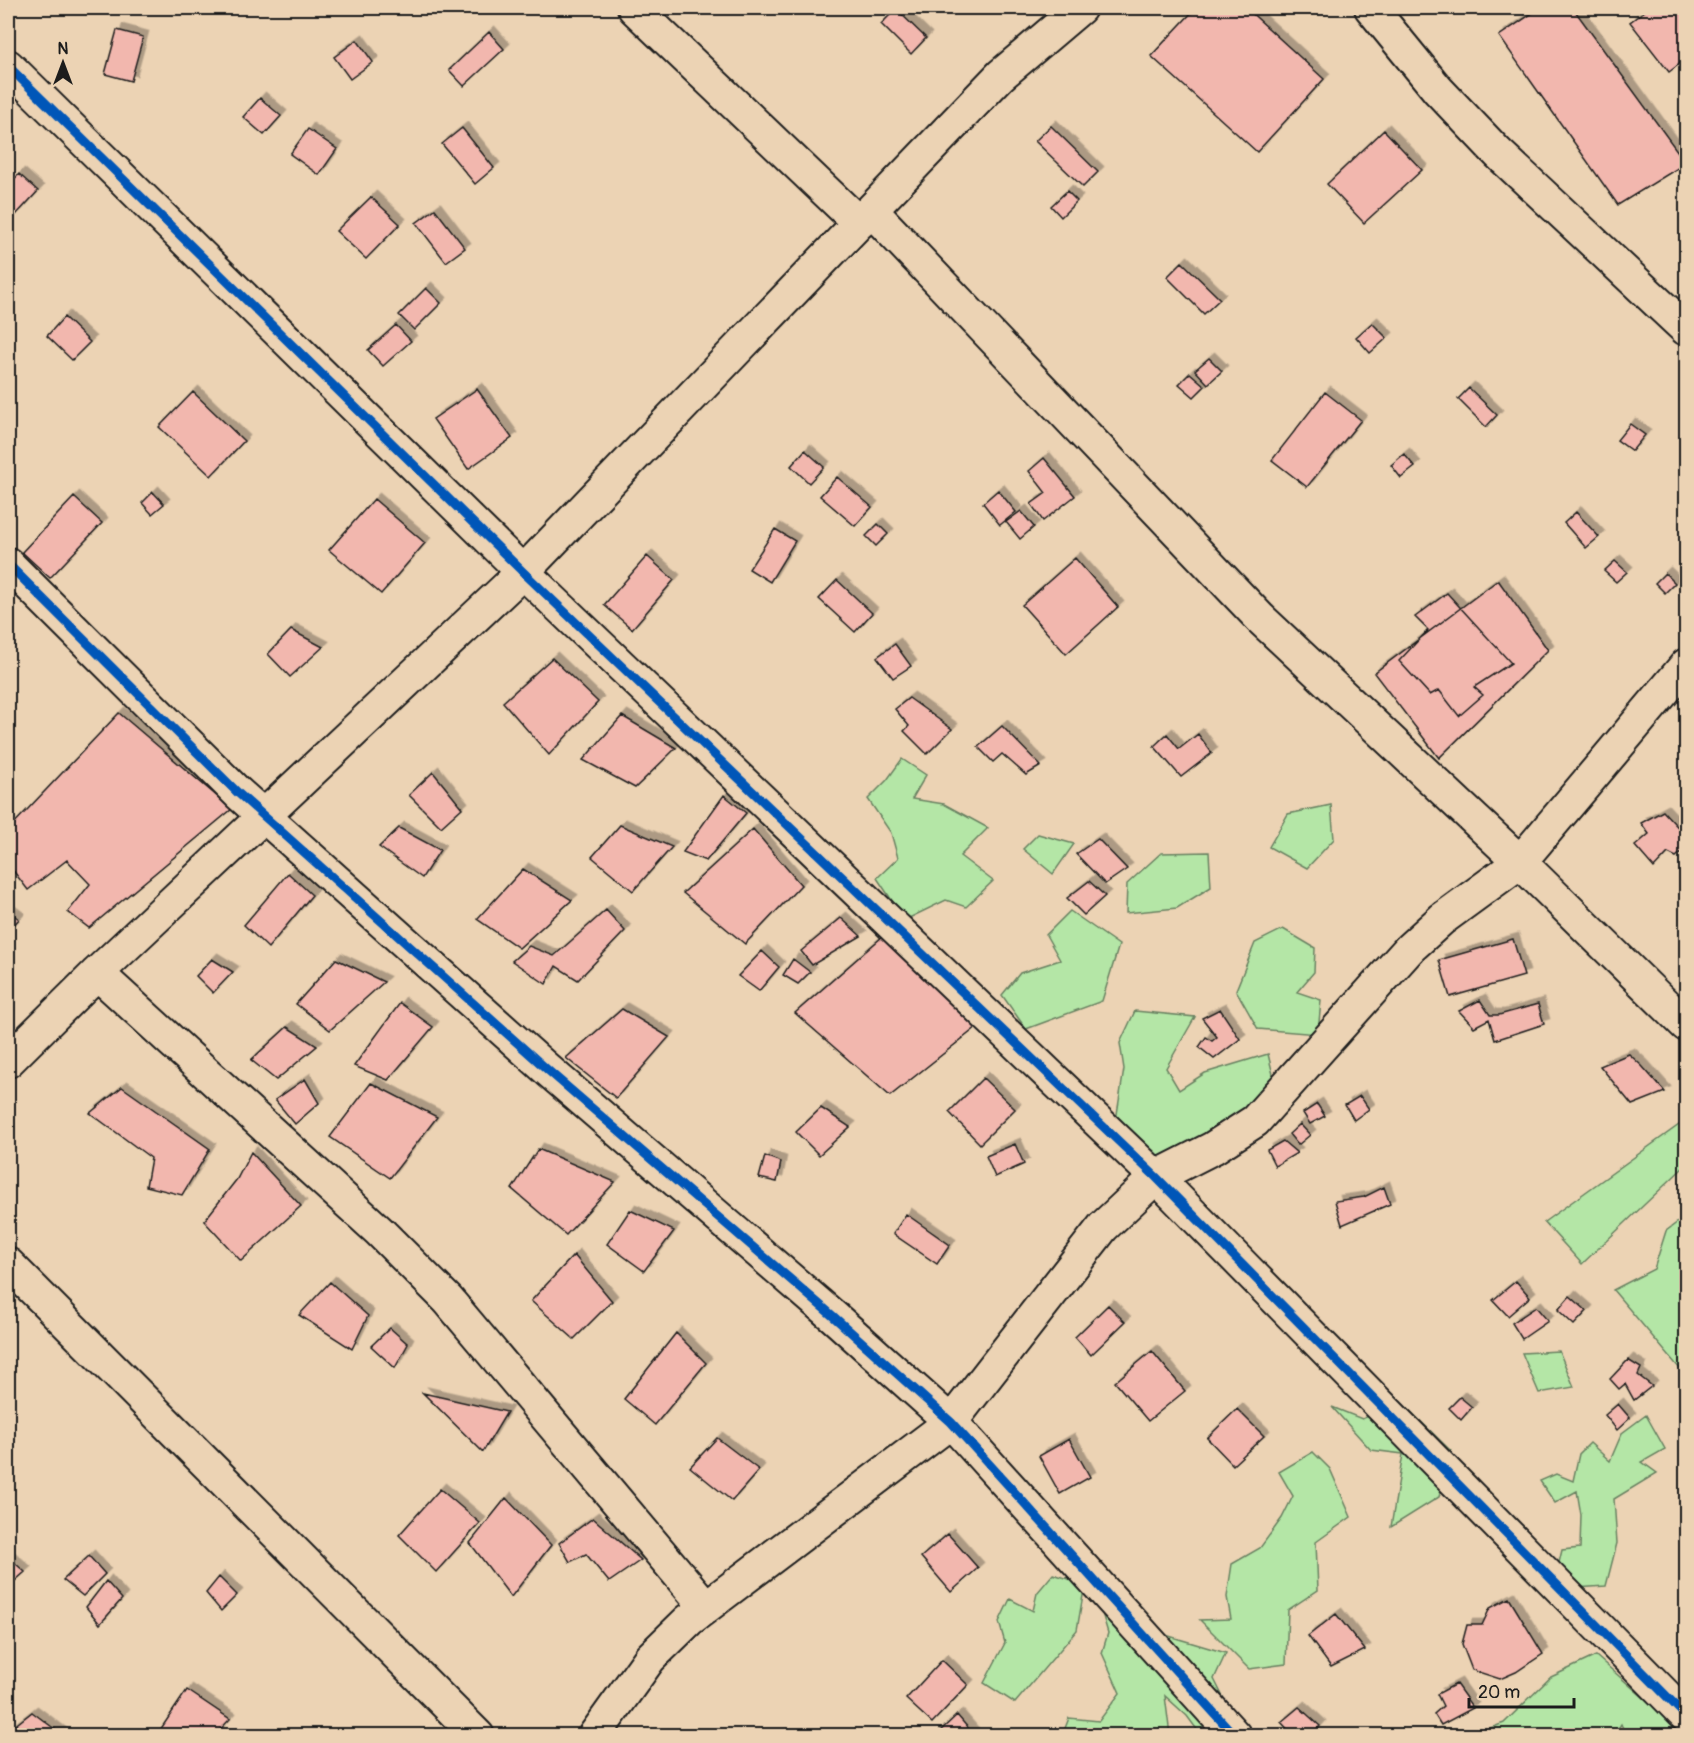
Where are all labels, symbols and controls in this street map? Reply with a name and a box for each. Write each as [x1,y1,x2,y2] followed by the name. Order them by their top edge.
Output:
[33,33,93,93] north arrow
[58,39,69,59] text: N
[1469,1671,1574,1709] scale bar
[1478,1681,1520,1704] text: 20 m

